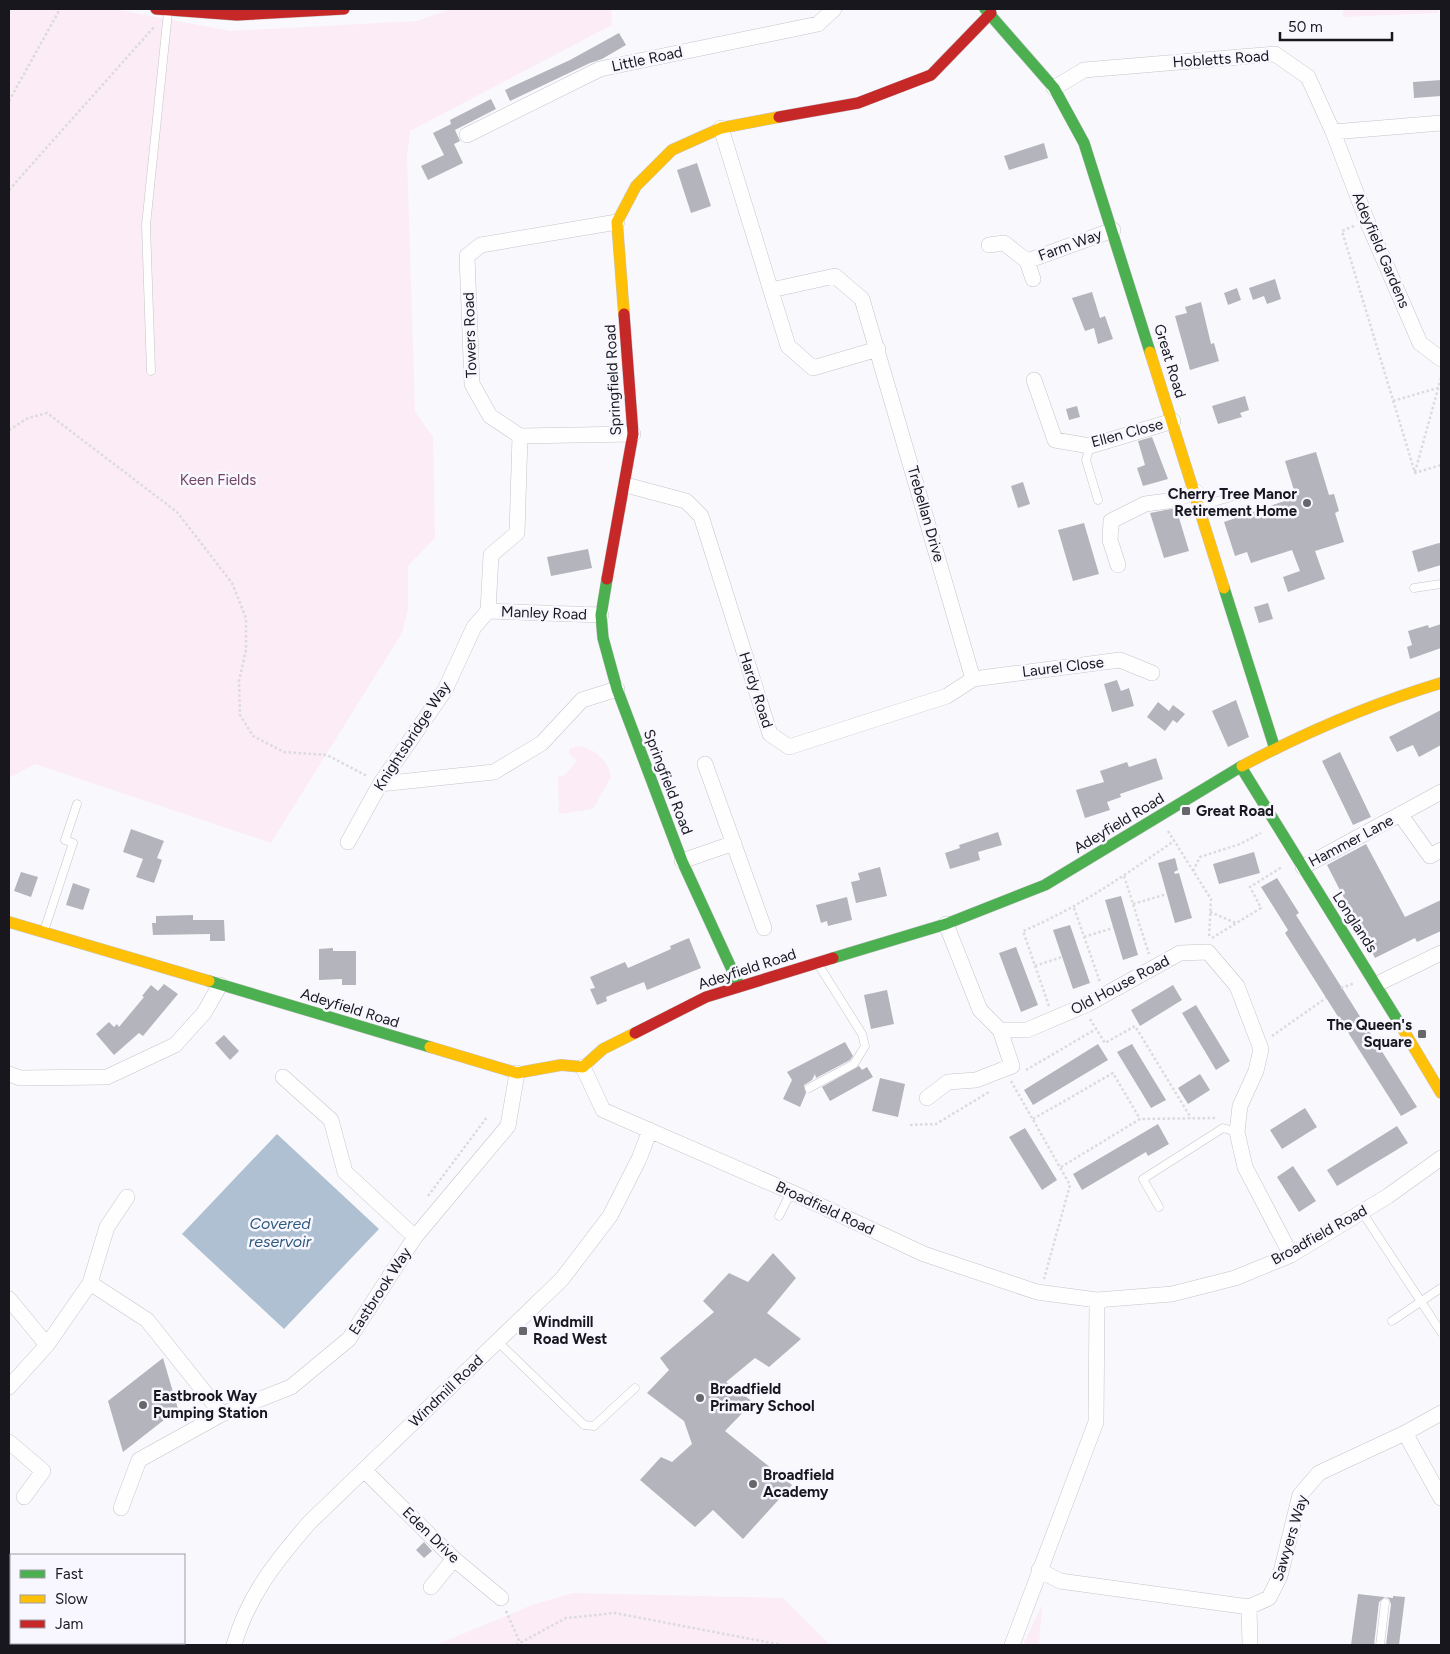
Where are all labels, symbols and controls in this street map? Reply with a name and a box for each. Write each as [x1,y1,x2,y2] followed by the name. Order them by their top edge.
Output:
[1280,10,1392,42] scale bar
[1288,18,1323,36] text: 50 m
[610,43,684,75] street label: Little Road
[1172,47,1270,71] street label: Hobletts Road
[1348,189,1414,311] street label: Adeyfield Gardens
[1036,225,1104,265] street label: Farm Way
[460,292,480,378] street label: Towers Road
[1150,322,1190,400] street label: Great Road
[601,324,625,436] street label: Springfield Road
[1089,415,1165,451] street label: Ellen Close
[904,464,948,564] street label: Trebellan Drive
[180,471,256,489] park label: Keen Fields
[1168,485,1298,520] place label: Cherry Tree Manor Retirement Home
[1301,497,1313,509] marker: Cherry Tree Manor Retirement Home
[501,603,587,623] street label: Manley Road
[735,650,777,730] street label: Hardy Road
[1021,653,1105,681] street label: Laurel Close
[370,678,454,794] street label: Knightsbridge Way
[640,727,696,837] street label: Springfield Road
[1071,789,1167,857] street label: Adeyfield Road
[1196,802,1274,820] place label: Great Road
[1180,805,1192,817] marker: Great Road
[1306,811,1396,871] street label: Hammer Lane
[1329,888,1381,956] street label: Longlands
[696,945,798,993] street label: Adeyfield Road
[1068,951,1172,1019] street label: Old House Road
[298,984,402,1032] street label: Adeyfield Road
[1327,1016,1413,1051] place label: The Queen's Square
[1416,1028,1428,1040] marker: The Queen's Square
[773,1177,877,1239] street label: Broadfield Road
[1268,1201,1370,1269] street label: Broadfield Road
[249,1214,312,1251] water label: Covered reservoir
[345,1244,415,1338] street label: Eastbrook Way
[533,1313,607,1348] place label: Windmill Road West
[517,1325,529,1337] marker: Windmill Road West
[405,1351,487,1431] street label: Windmill Road
[710,1380,815,1415] place label: Broadfield Primary School
[153,1387,268,1422] place label: Eastbrook Way Pumping Station
[694,1392,706,1404] marker: Broadfield Primary School
[137,1399,149,1411] marker: Eastbrook Way Pumping Station
[763,1466,834,1501] place label: Broadfield Academy
[747,1478,759,1490] marker: Broadfield Academy
[1268,1493,1312,1583] street label: Sawyers Way
[399,1503,463,1567] street label: Eden Drive
[10,1554,185,1644] legend
[55,1565,84,1583] text: Fast
[55,1590,88,1608] text: Slow
[55,1615,83,1633] text: Jam

